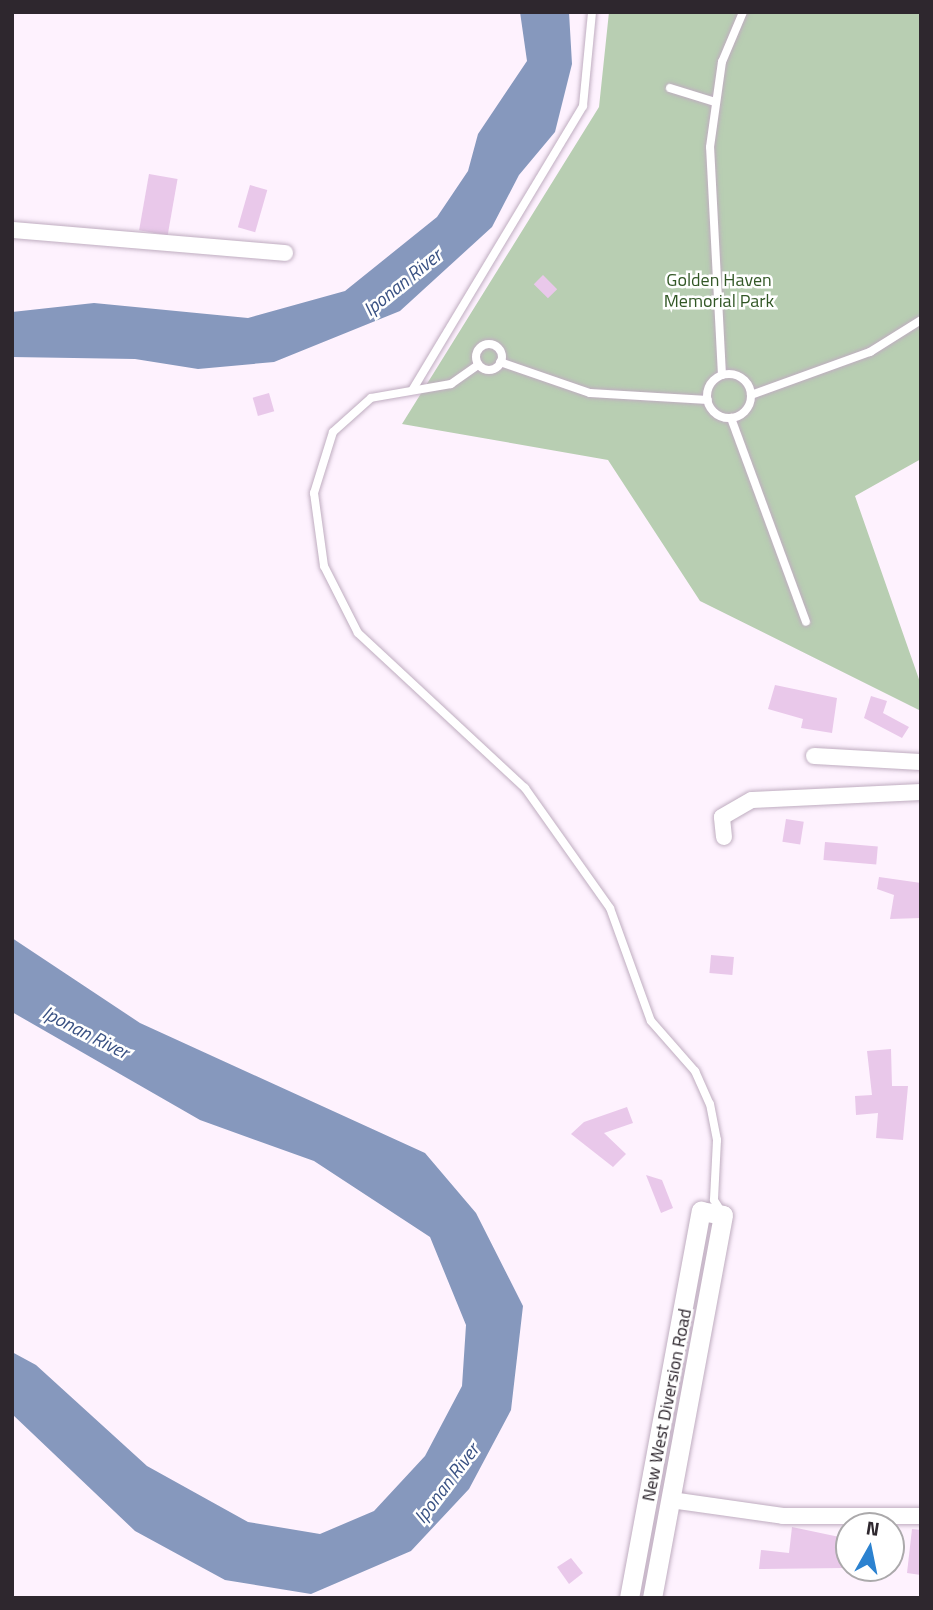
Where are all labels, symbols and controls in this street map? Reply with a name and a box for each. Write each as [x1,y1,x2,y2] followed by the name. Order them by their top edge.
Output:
[358,244,446,320] water label: Iponan River
[664,270,774,312] park label: Golden Haven Memorial Park
[39,1001,133,1063] water label: Iponan River
[638,1307,696,1503] street label: New West Diversion Road
[409,1439,483,1527] water label: Iponan River
[835,1512,905,1582] north arrow
[864,1512,882,1543] text: N

